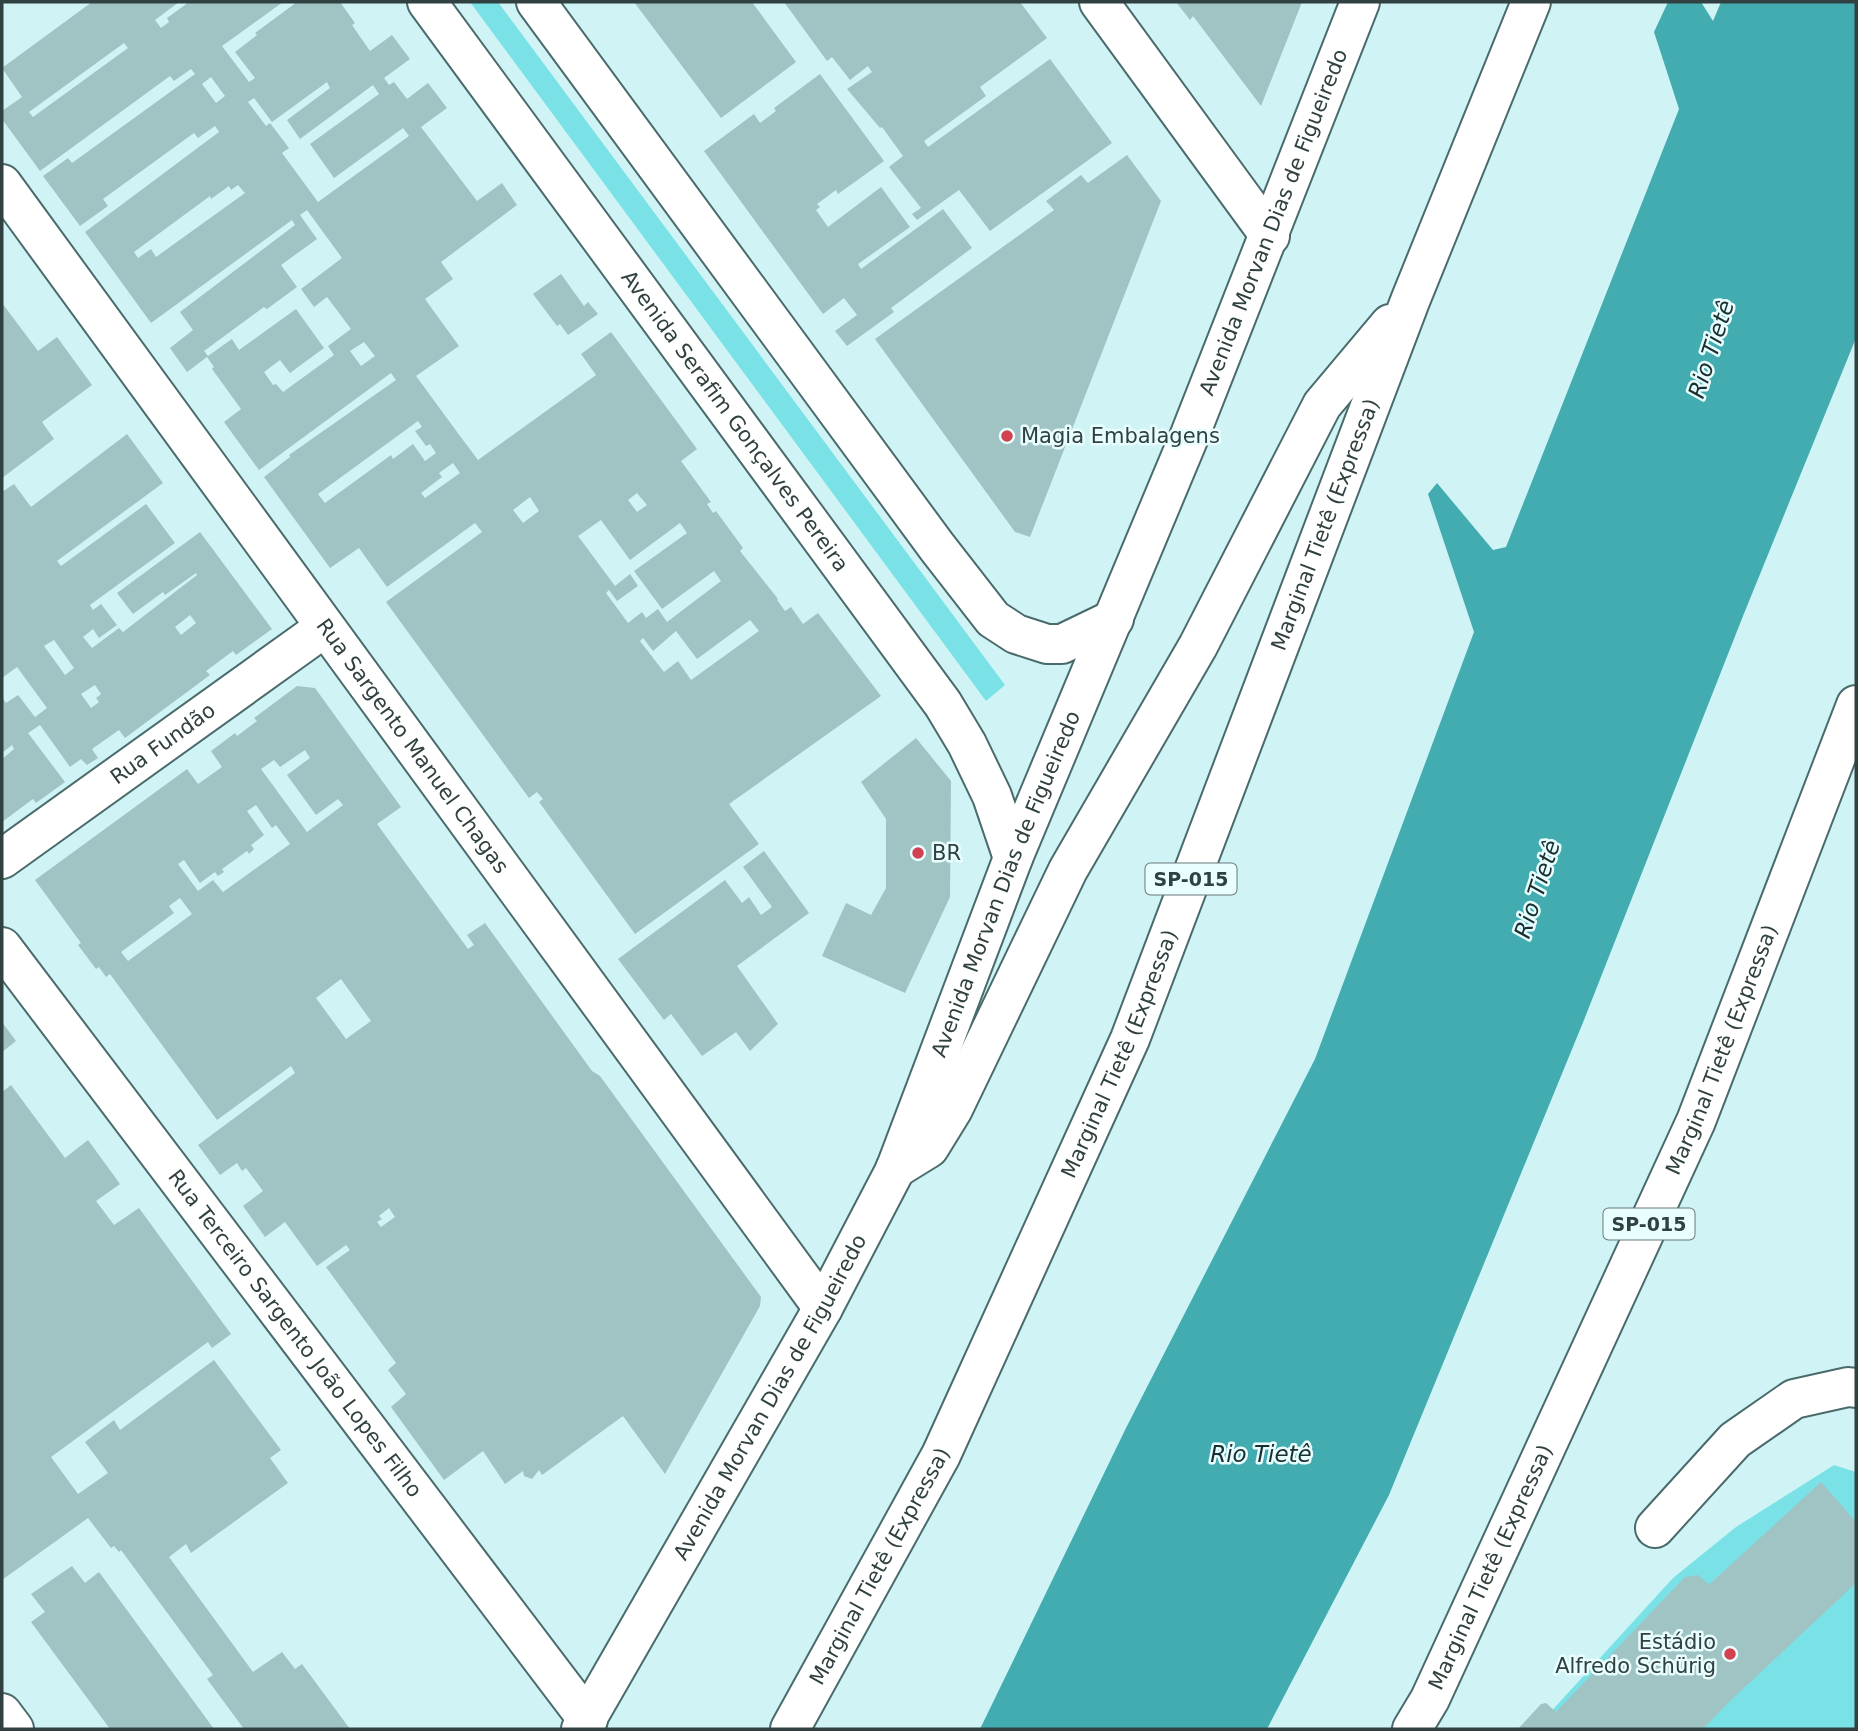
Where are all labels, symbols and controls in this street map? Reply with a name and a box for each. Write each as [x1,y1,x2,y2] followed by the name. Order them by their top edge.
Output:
[1195,46,1352,399] street label: Avenida Morvan Dias de Figueiredo
[616,266,854,576] street label: Avenida Serafim Gonçalves Pereira
[1683,297,1739,401] water label: Rio Tietê
[1267,395,1384,654] street label: Marginal Tietê (Expressa)
[1021,424,1220,448] place label: Magia Embalagens
[999,428,1015,444] marker: Magia Embalagens
[312,614,513,878] street label: Rua Sargento Manuel Chagas
[106,698,220,789] street label: Rua Fundão
[927,707,1085,1060] street label: Avenida Morvan Dias de Figueiredo
[1509,837,1565,941] water label: Rio Tietê
[932,841,961,865] place label: BR
[910,845,926,861] marker: BR
[1146,864,1236,894] road number: SP-015
[1661,921,1782,1179] street label: Marginal Tietê (Expressa)
[1056,926,1182,1182] street label: Marginal Tietê (Expressa)
[163,1165,427,1502] street label: Rua Terceiro Sargento João Lopes Filho
[1604,1208,1694,1240] road number: SP-015
[669,1230,871,1564] street label: Avenida Morvan Dias de Figueiredo
[1210,1441,1312,1467] water label: Rio Tietê
[1424,1441,1557,1694] street label: Marginal Tietê (Expressa)
[805,1444,955,1689] street label: Marginal Tietê (Expressa)
[1555,1630,1716,1678] place label: Estádio Alfredo Schürig
[1722,1646,1738,1662] marker: Estádio Alfredo Schürig

